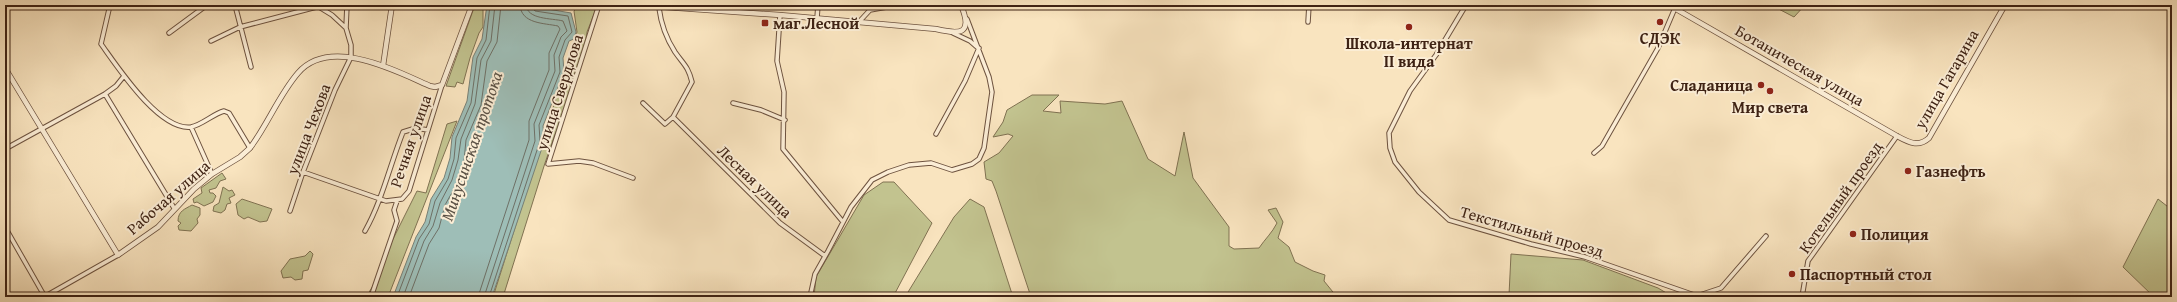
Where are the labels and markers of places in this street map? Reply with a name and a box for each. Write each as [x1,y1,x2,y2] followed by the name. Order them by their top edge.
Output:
[773,11,859,35] place label: маг.Лесной
[1655,17,1665,27] marker: СДЭК
[760,18,770,28] marker: маг.Лесной
[1404,22,1414,32] marker: Школа-интернат II вида
[1640,26,1681,50] place label: СДЭК
[1346,31,1473,73] place label: Школа-интернат II вида
[1670,73,1754,97] place label: Сладаница
[1756,80,1766,90] marker: Сладаница
[1765,86,1775,96] marker: Мир света
[1732,95,1809,119] place label: Мир света
[1916,159,1986,183] place label: Газнефть
[1903,166,1913,176] marker: Газнефть
[1861,222,1929,246] place label: Полиция
[1848,229,1858,239] marker: Полиция
[1800,262,1932,286] place label: Паспортный стол
[1787,269,1797,279] marker: Паспортный стол

